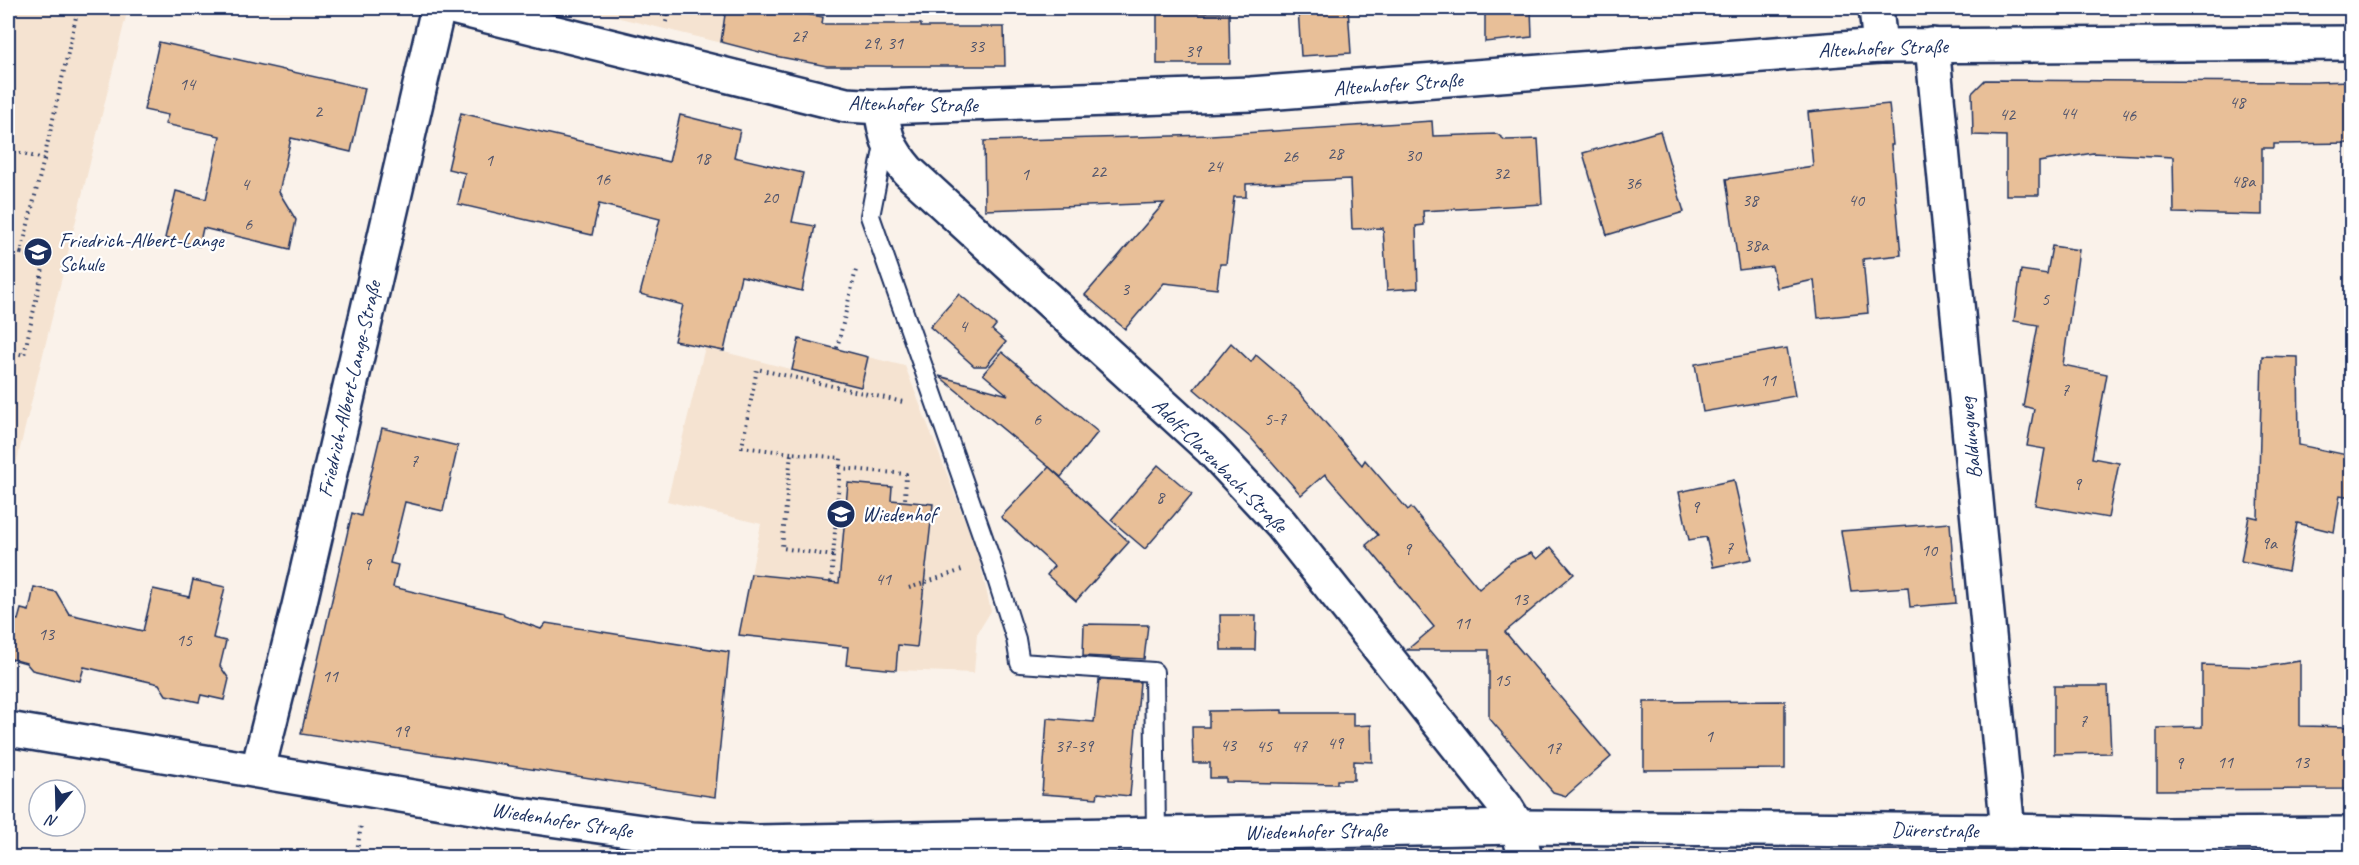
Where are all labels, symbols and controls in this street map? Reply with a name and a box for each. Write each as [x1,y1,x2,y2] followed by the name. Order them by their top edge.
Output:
[791,25,808,47] house number: 27
[863,32,904,54] house number: 29, 31
[1818,33,1950,63] street label: Altenhofer Straße
[968,35,986,57] house number: 33
[1185,40,1203,62] house number: 39
[1332,66,1466,101] street label: Altenhofer Straße
[179,73,197,95] house number: 14
[848,90,980,118] street label: Altenhofer Straße
[2229,91,2247,113] house number: 48
[314,100,324,122] house number: 2
[2060,102,2078,124] house number: 44
[1999,103,2017,125] house number: 42
[2120,104,2137,126] house number: 46
[1327,142,1345,164] house number: 28
[1405,144,1423,166] house number: 30
[1282,145,1299,167] house number: 26
[694,147,712,169] house number: 18
[485,149,494,171] house number: 1
[1206,155,1224,177] house number: 24
[1090,160,1108,182] house number: 22
[1493,162,1511,184] house number: 32
[1021,163,1030,185] house number: 1
[594,168,611,190] house number: 16
[2231,170,2256,192] house number: 48a
[1625,172,1642,194] house number: 36
[241,173,251,195] house number: 4
[762,186,780,208] house number: 20
[1742,189,1760,211] house number: 38
[1848,189,1866,211] house number: 40
[244,213,253,235] house number: 6
[59,227,225,277] place label: Friedrich-Albert-Lange Schule
[1744,234,1769,256] house number: 38a
[22,236,54,268] school or university icon: Friedrich-Albert-Lange Schule
[311,276,387,500] street label: Friedrich-Albert-Lange-Straße
[1121,278,1131,300] house number: 3
[2041,288,2050,310] house number: 5
[959,315,969,337] house number: 4
[1760,369,1777,391] house number: 11
[2061,379,2070,401] house number: 7
[1147,392,1294,539] street label: Adolf-Clarenbach-Straße
[1953,394,1987,480] street label: Baldungweg
[1033,408,1042,430] house number: 6
[1264,408,1287,430] house number: 5-7
[410,450,419,472] house number: 7
[2073,473,2083,495] house number: 9
[1156,486,1166,508] house number: 8
[1691,496,1701,518] house number: 9
[825,498,857,530] school or university icon: Wiedenhof
[862,501,941,527] place label: Wiedenhof
[2261,532,2278,554] house number: 9a
[1725,537,1734,559] house number: 7
[1403,538,1413,560] house number: 9
[1921,539,1939,561] house number: 10
[363,553,373,575] house number: 9
[875,568,892,590] house number: 41
[1512,588,1530,610] house number: 13
[1454,612,1471,634] house number: 11
[38,623,56,645] house number: 13
[176,629,193,651] house number: 15
[322,665,339,687] house number: 11
[1494,669,1511,691] house number: 15
[2079,710,2088,732] house number: 7
[393,720,411,742] house number: 19
[1705,725,1714,747] house number: 1
[1327,732,1345,754] house number: 49
[1220,734,1238,756] house number: 43
[1055,735,1095,757] house number: 37-39
[1256,735,1273,757] house number: 45
[1291,735,1308,757] house number: 47
[1545,737,1562,759] house number: 17
[2217,751,2234,773] house number: 11
[2293,751,2311,773] house number: 13
[2175,752,2185,774] house number: 9
[27,778,87,838] north arrow
[490,796,636,844] street label: Wiedenhofer Straße
[42,809,60,832] text: N
[1891,816,1981,844] street label: Dürerstraße
[1245,817,1389,845] street label: Wiedenhofer Straße

